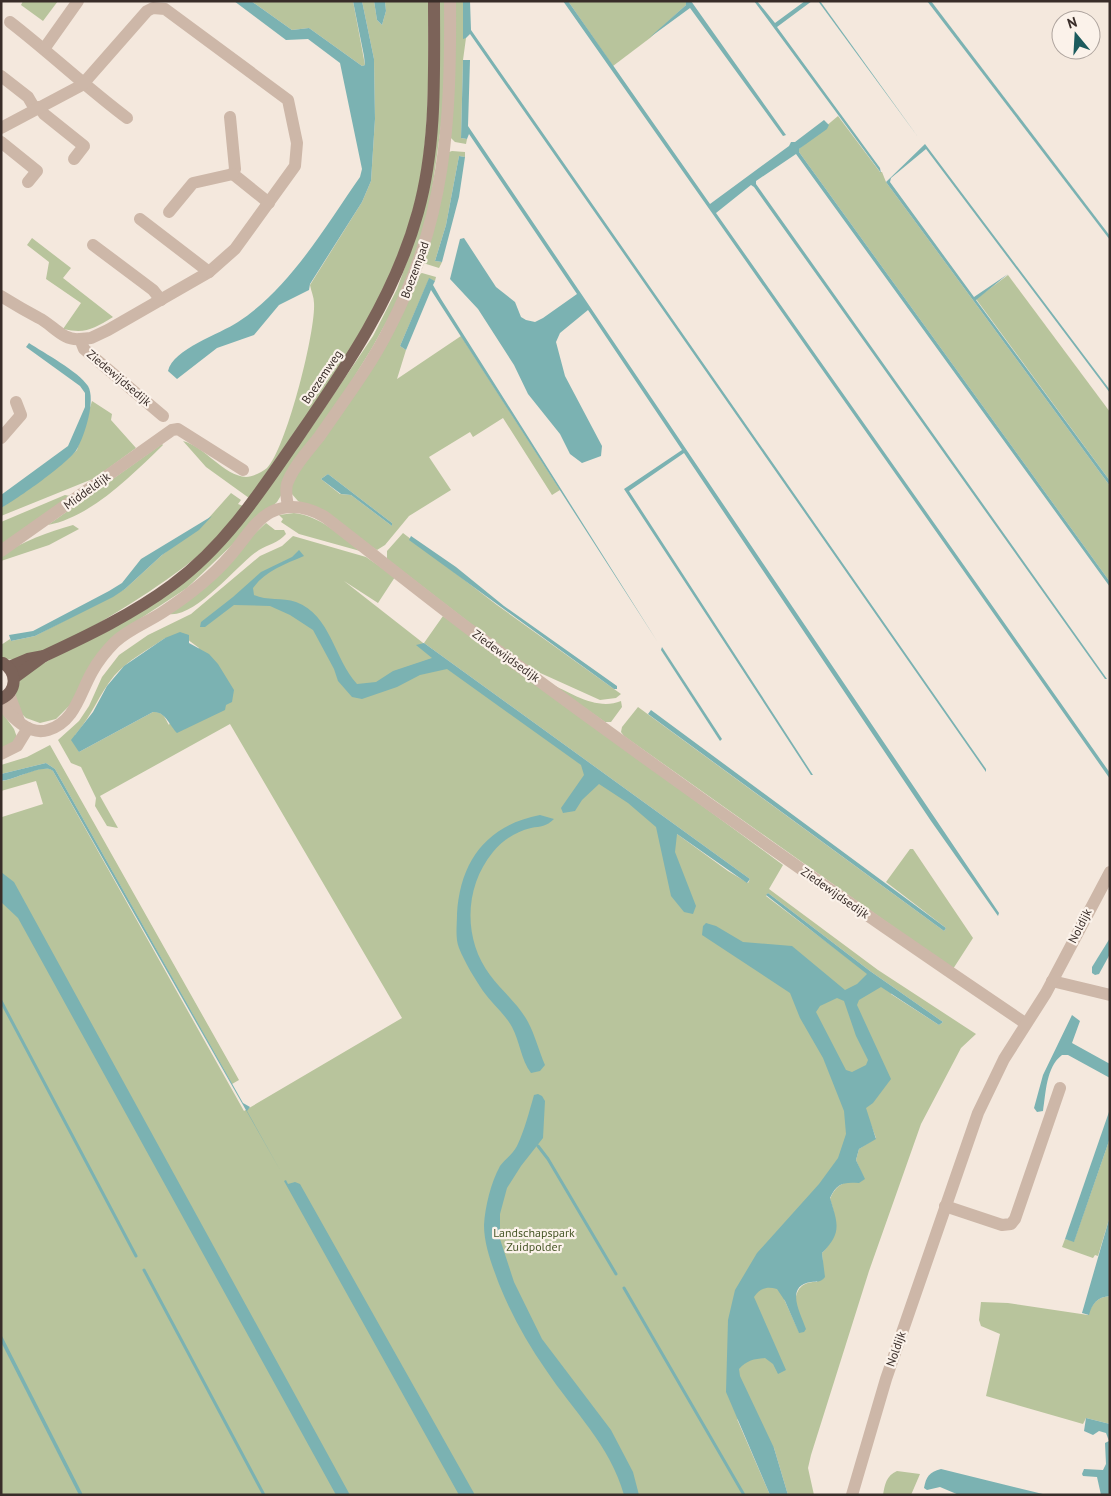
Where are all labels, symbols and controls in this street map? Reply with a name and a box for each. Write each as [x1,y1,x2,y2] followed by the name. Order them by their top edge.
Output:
[1051,10,1101,60] north arrow
[1065,13,1079,33] text: N
[397,239,432,300] street label: Boezempad
[84,346,155,409] street label: Ziedewijdsedijk
[298,347,345,406] street label: Boezemweg
[61,469,113,512] street label: Middeldijk
[470,626,543,685] street label: Ziedewijdsedijk
[798,864,872,922] street label: Ziedewijdsedijk
[1065,906,1095,946] street label: Noldijk
[493,1225,575,1254] park label: Landschapspark Zuidpolder
[882,1329,909,1369] street label: Noldijk

